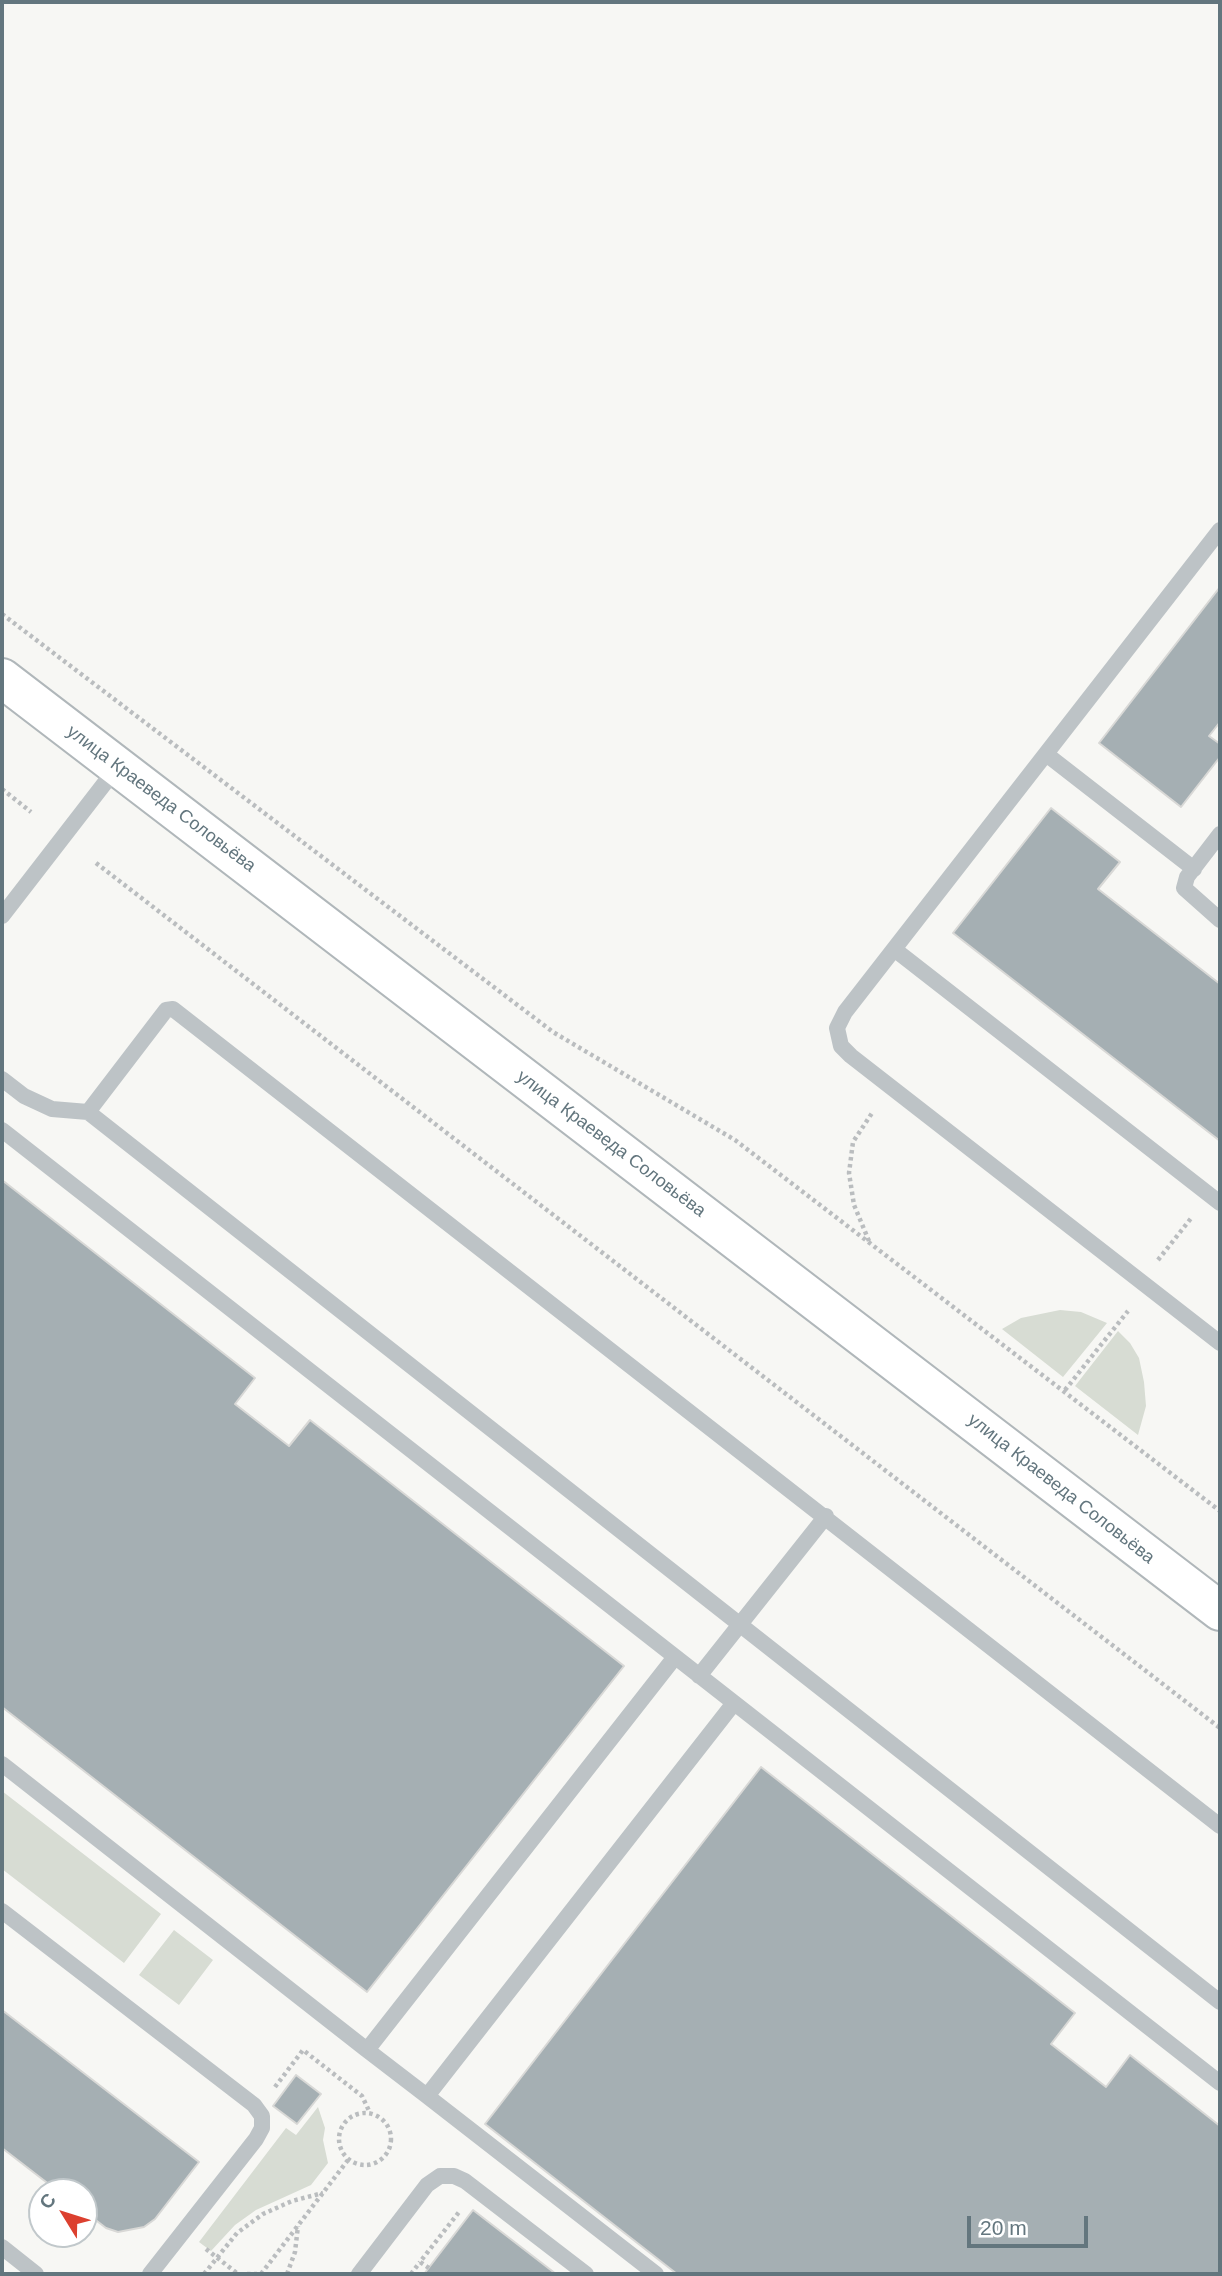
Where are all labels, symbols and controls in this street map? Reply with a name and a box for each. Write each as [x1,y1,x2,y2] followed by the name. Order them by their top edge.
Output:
[62,721,260,877] street label: улица Краеведа Соловьёва
[512,1066,710,1222] street label: улица Краеведа Соловьёва
[963,1409,1159,1569] street label: улица Краеведа Соловьёва
[28,2178,98,2248] north arrow
[35,2189,60,2213] text: С
[970,2202,1091,2246] scale bar
[980,2216,1027,2239] text: 20 m

